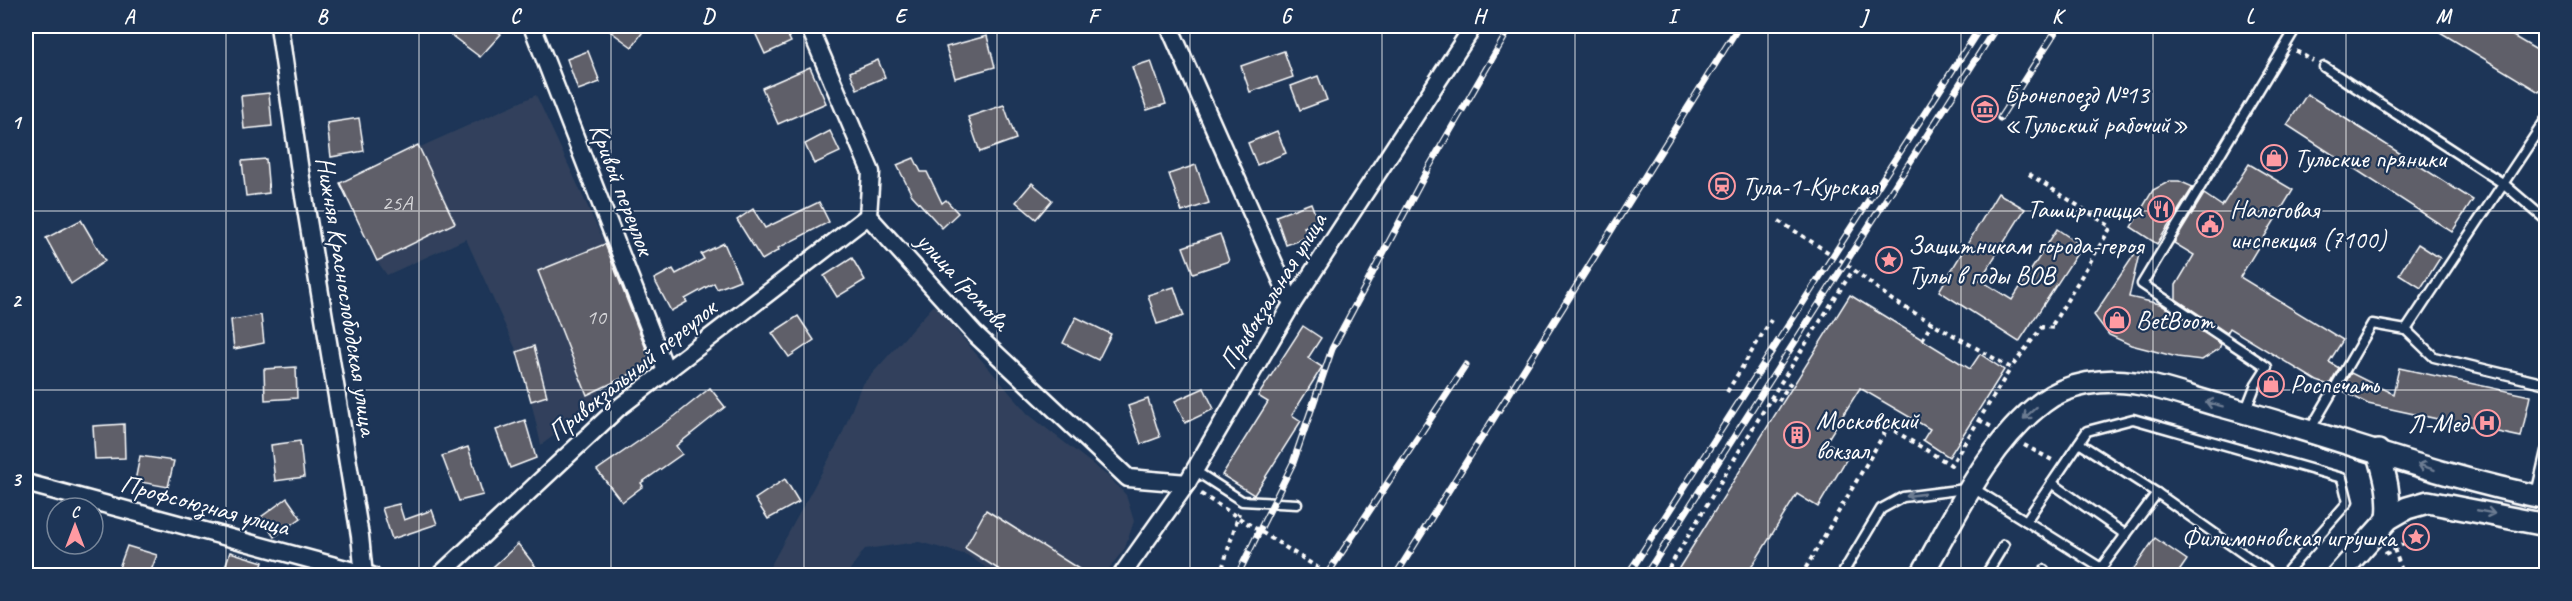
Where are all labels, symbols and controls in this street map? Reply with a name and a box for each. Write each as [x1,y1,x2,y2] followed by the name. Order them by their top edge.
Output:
[124,4,136,29] text: A
[317,4,329,29] text: B
[510,4,522,29] text: C
[702,4,716,29] text: D
[895,4,909,29] text: E
[1088,4,1102,29] text: F
[1281,4,1294,29] text: G
[1473,4,1488,29] text: H
[1668,4,1681,29] text: I
[1859,4,1871,29] text: J
[2052,4,2066,29] text: K
[2246,4,2256,29] text: L
[2436,4,2453,29] text: M
[2004,78,2188,141] place label: Бронепоезд №13 «Тульский рабочий»
[1970,94,2000,124] museum icon: Бронепоезд №13 «Тульский рабочий»
[12,110,23,135] text: 1
[582,119,663,262] street label: Кривой переулок
[2294,142,2449,175] place label: Тульские пряники
[2259,143,2289,173] shop icon: Тульские пряники
[309,154,386,440] street label: Нижняя Краснослободская улица
[1742,170,1879,203] place label: Тула-1-Курская
[1707,171,1737,201] station icon: Тула-1-Курская
[382,189,413,217] house number: 25А
[2027,193,2144,226] place label: Ташир пицца
[2230,193,2387,256] place label: Налоговая инспекция (7100)
[2146,194,2176,224] restaurant icon: Ташир пицца
[1212,205,1336,376] street label: Привокзальная улица
[2195,209,2225,239] public building icon: Налоговая инспекция (7100)
[908,223,1019,339] street label: улица Громова
[1908,229,2145,292] place label: Защитникам города-героя Тулы в годы ВОВ
[1874,245,1904,275] place icon: Защитникам города-героя Тулы в годы ВОВ
[12,288,23,313] text: 2
[541,290,726,449] street label: Привокзальный переулок
[586,303,608,331] house number: 10
[2136,304,2216,337] place label: BetBoom
[2102,305,2132,335] shop icon: BetBoom
[2290,368,2380,401] place label: Роспечать
[2256,369,2286,399] shop icon: Роспечать
[2205,398,2224,409] one-way arrow
[1816,404,1921,467] place label: Московский вокзал
[2023,406,2038,420] one-way arrow
[2408,407,2471,440] place label: Л-Мед
[2472,408,2502,438] hospital icon: Л-Мед
[1782,420,1812,450] building icon: Московский вокзал
[2417,461,2436,472] one-way arrow
[12,467,23,492] text: 3
[117,467,294,545] street label: Профсоюзная улица
[1905,490,1925,501] one-way arrow
[45,496,105,556] north arrow
[71,502,81,522] text: С
[2476,507,2495,519] one-way arrow
[2182,521,2398,554] place label: Филимоновская игрушка
[2401,522,2431,552] place icon: Филимоновская игрушка

